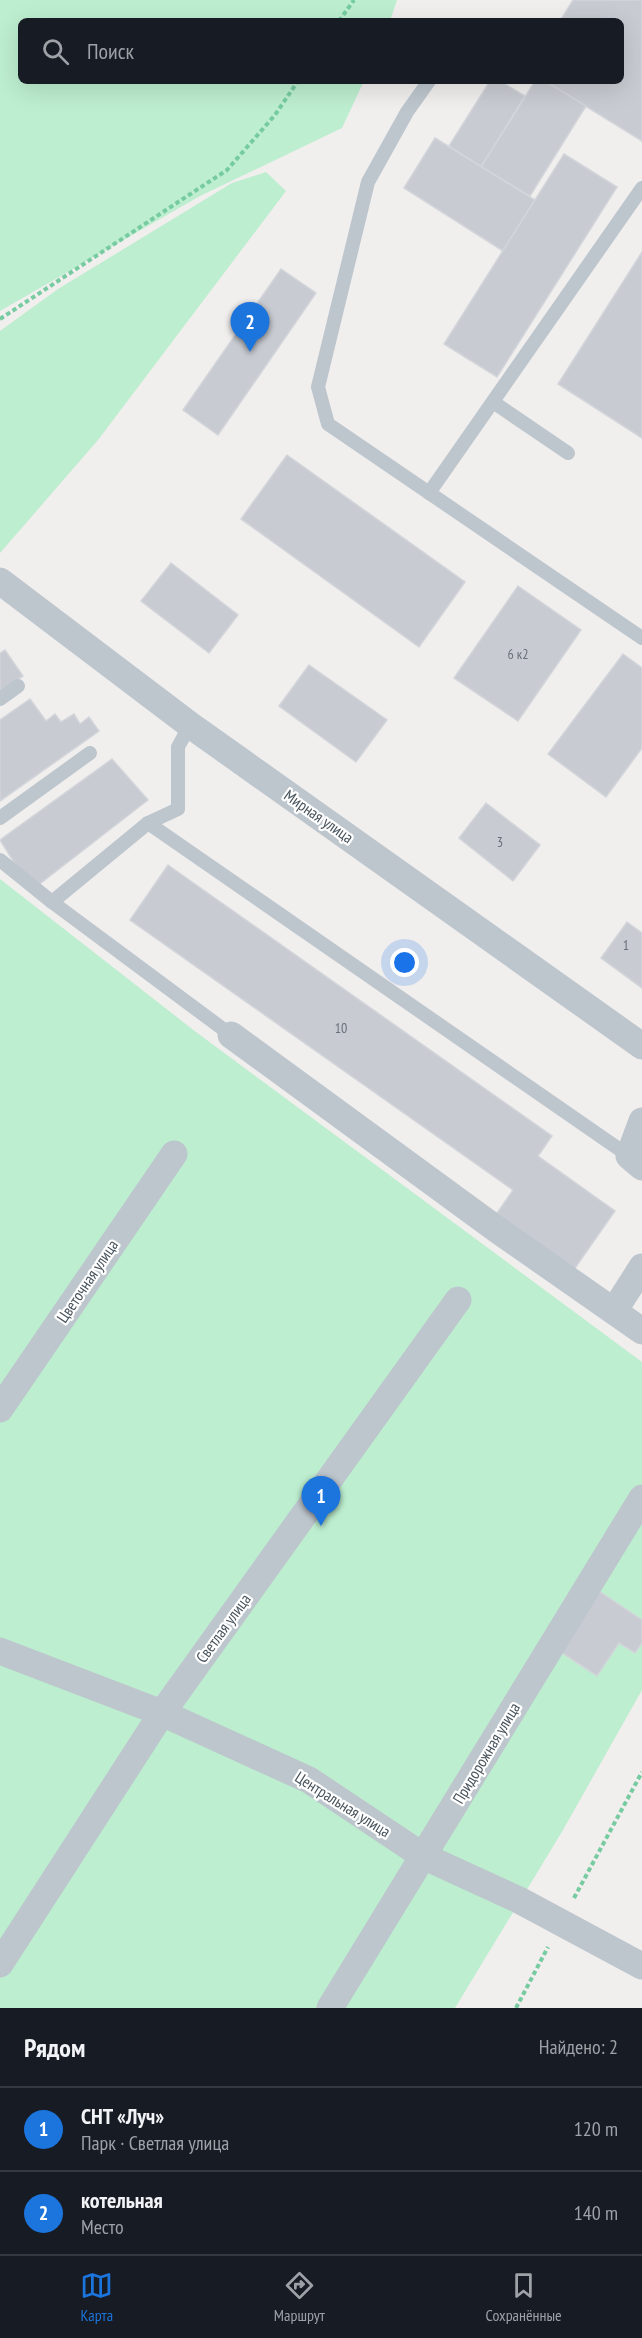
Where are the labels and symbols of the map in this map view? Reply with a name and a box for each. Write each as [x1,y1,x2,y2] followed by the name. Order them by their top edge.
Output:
[230,302,270,352] pin: 2
[508,645,529,663] house number: 6 к2
[281,785,357,847] street label: Мирная улица
[497,833,503,851] house number: 3
[623,936,629,954] house number: 1
[390,948,419,977] your location
[335,1019,347,1037] house number: 10
[52,1236,122,1326] street label: Цветочная улица
[302,1476,340,1526] pin: 1
[191,1590,255,1666] street label: Светлая улица
[448,1699,524,1807] street label: Придорожная улица
[292,1767,394,1841] street label: Центральная улица

